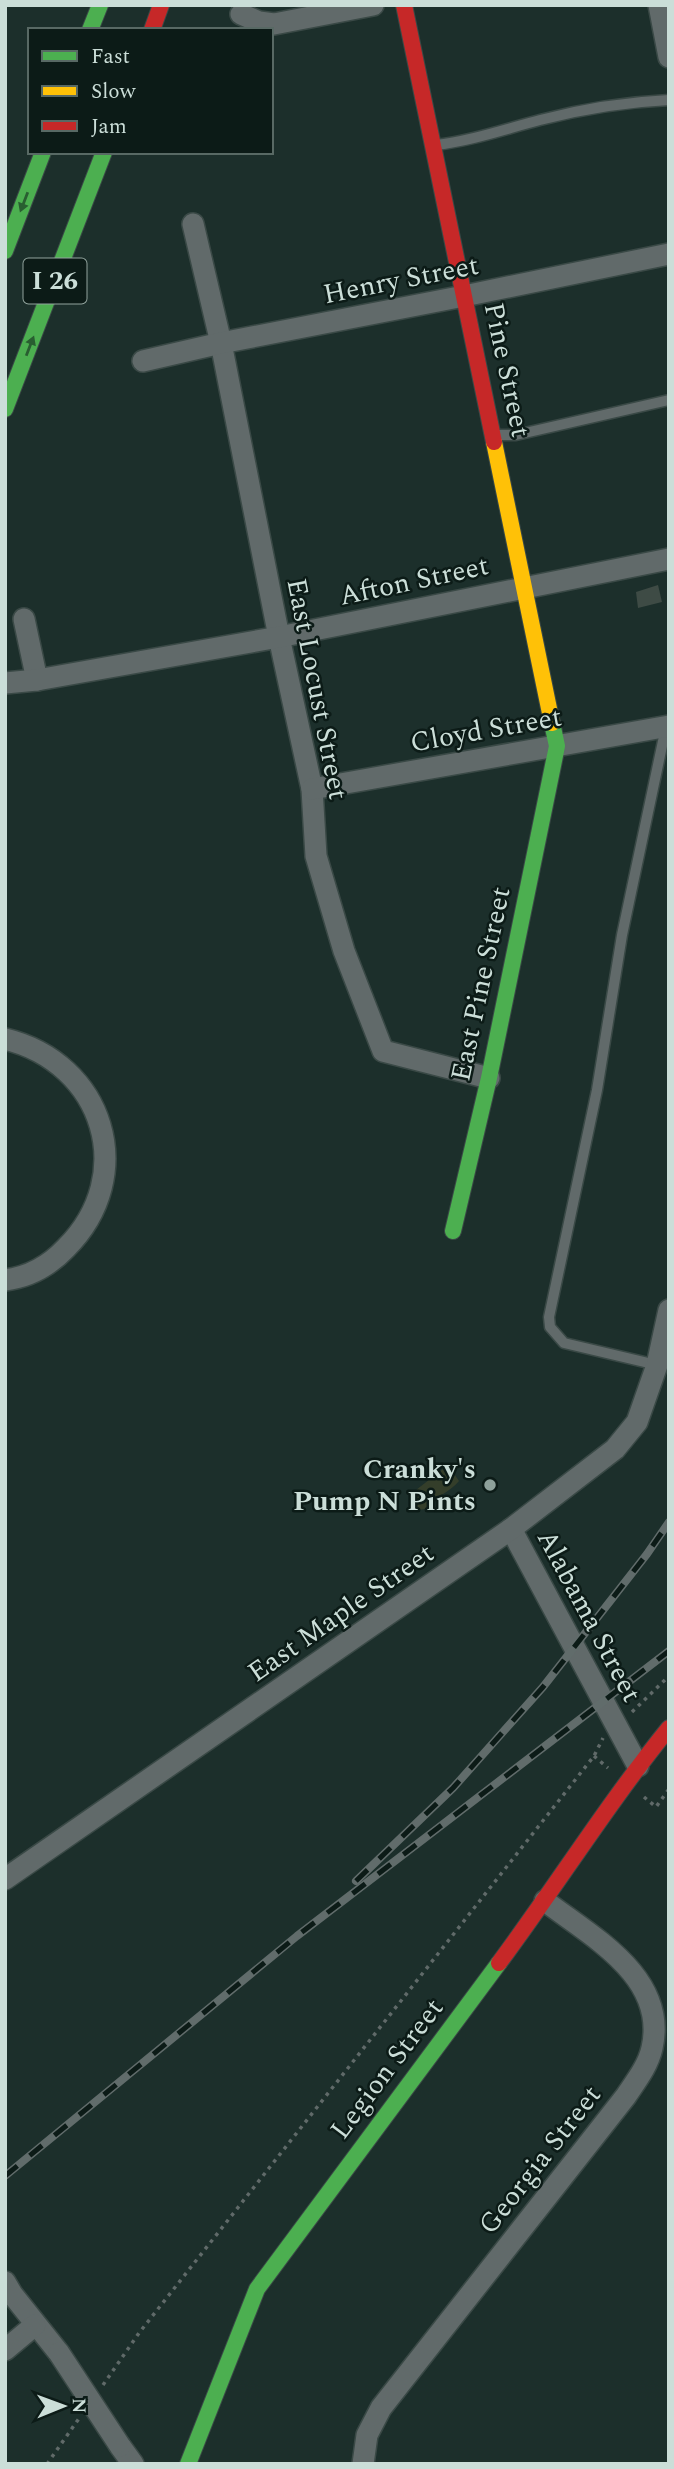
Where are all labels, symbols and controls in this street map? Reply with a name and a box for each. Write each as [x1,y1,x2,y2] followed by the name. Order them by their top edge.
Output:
[28,28,273,154] legend
[91,41,130,73] text: Fast
[91,76,137,108] text: Slow
[91,111,127,143] text: Jam
[19,191,30,212] one-way arrow
[320,244,483,316] street label: Henry Street
[23,258,86,304] road number: I 26
[472,299,542,442] street label: Pine Street
[24,335,35,356] one-way arrow
[335,544,493,618] street label: Afton Street
[274,574,360,804] street label: East Locust Street
[407,696,565,764] street label: Cloyd Street
[439,883,523,1085] street label: East Pine Street
[293,1448,476,1523] place label: Cranky's Pump N Pints
[482,1477,498,1493] marker: Cranky's Pump N Pints
[525,1522,653,1710] street label: Alabama Street
[239,1532,443,1694] street label: East Maple Street
[320,1989,455,2149] street label: Legion Street
[468,2076,612,2244] street label: Georgia Street
[28,2371,98,2441] north arrow
[64,2398,93,2414] text: N

